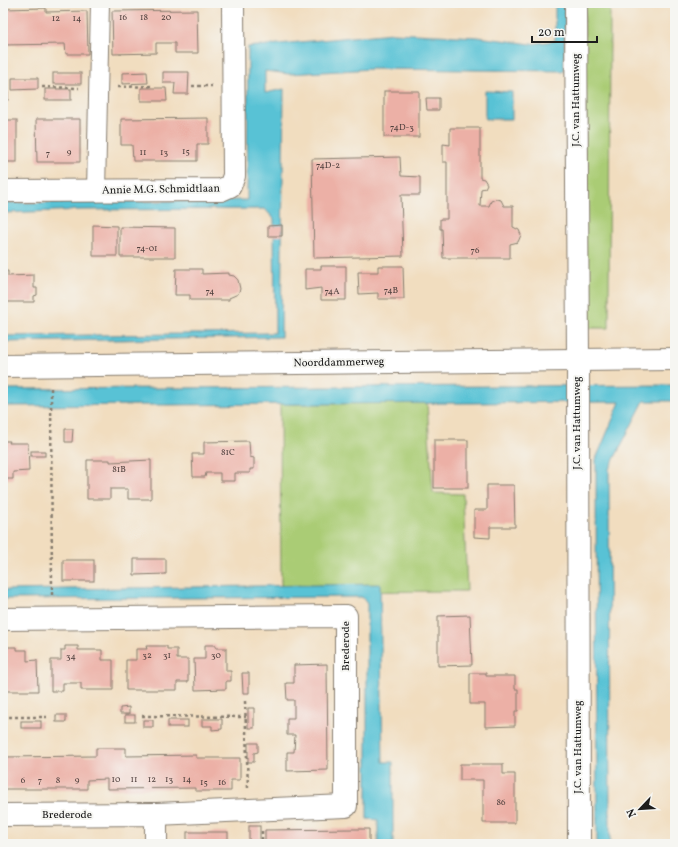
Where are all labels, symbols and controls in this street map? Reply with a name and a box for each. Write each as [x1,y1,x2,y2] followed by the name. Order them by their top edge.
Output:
[119,11,127,24] house number: 16
[140,11,148,24] house number: 18
[161,11,172,24] house number: 20
[52,12,60,25] house number: 12
[73,12,81,25] house number: 14
[532,18,597,44] scale bar
[538,25,565,41] text: 20 m
[569,53,584,147] street label: J.C. van Hattumweg
[390,121,414,134] house number: 74D-3
[182,145,190,158] house number: 15
[67,146,72,159] house number: 9
[140,146,146,159] house number: 11
[160,146,168,159] house number: 13
[46,147,50,160] house number: 7
[316,159,340,172] house number: 74D-2
[102,181,221,199] street label: Annie M.G. Schmidtlaan
[136,242,158,255] house number: 74-01
[471,244,480,257] house number: 76
[384,284,399,297] house number: 74B
[206,285,214,298] house number: 74
[324,285,340,298] house number: 74A
[293,355,385,371] street label: Noorddammerweg
[570,376,585,470] street label: J.C. van Hattumweg
[221,446,235,459] house number: 81C
[112,463,126,476] house number: 81B
[339,621,354,671] street label: Brederode
[142,649,152,662] house number: 32
[163,649,171,662] house number: 31
[211,649,222,662] house number: 30
[66,650,76,663] house number: 34
[571,700,586,794] street label: J.C. van Hattumweg
[112,773,121,786] house number: 10
[131,773,137,786] house number: 11
[148,773,156,786] house number: 12
[165,773,173,786] house number: 13
[183,773,191,786] house number: 14
[21,774,26,787] house number: 6
[38,774,42,787] house number: 7
[56,774,61,787] house number: 8
[75,774,80,787] house number: 9
[200,776,208,789] house number: 15
[218,776,226,789] house number: 16
[620,789,660,829] north arrow
[496,796,506,809] house number: 86
[624,806,641,819] text: N
[42,808,92,823] street label: Brederode

